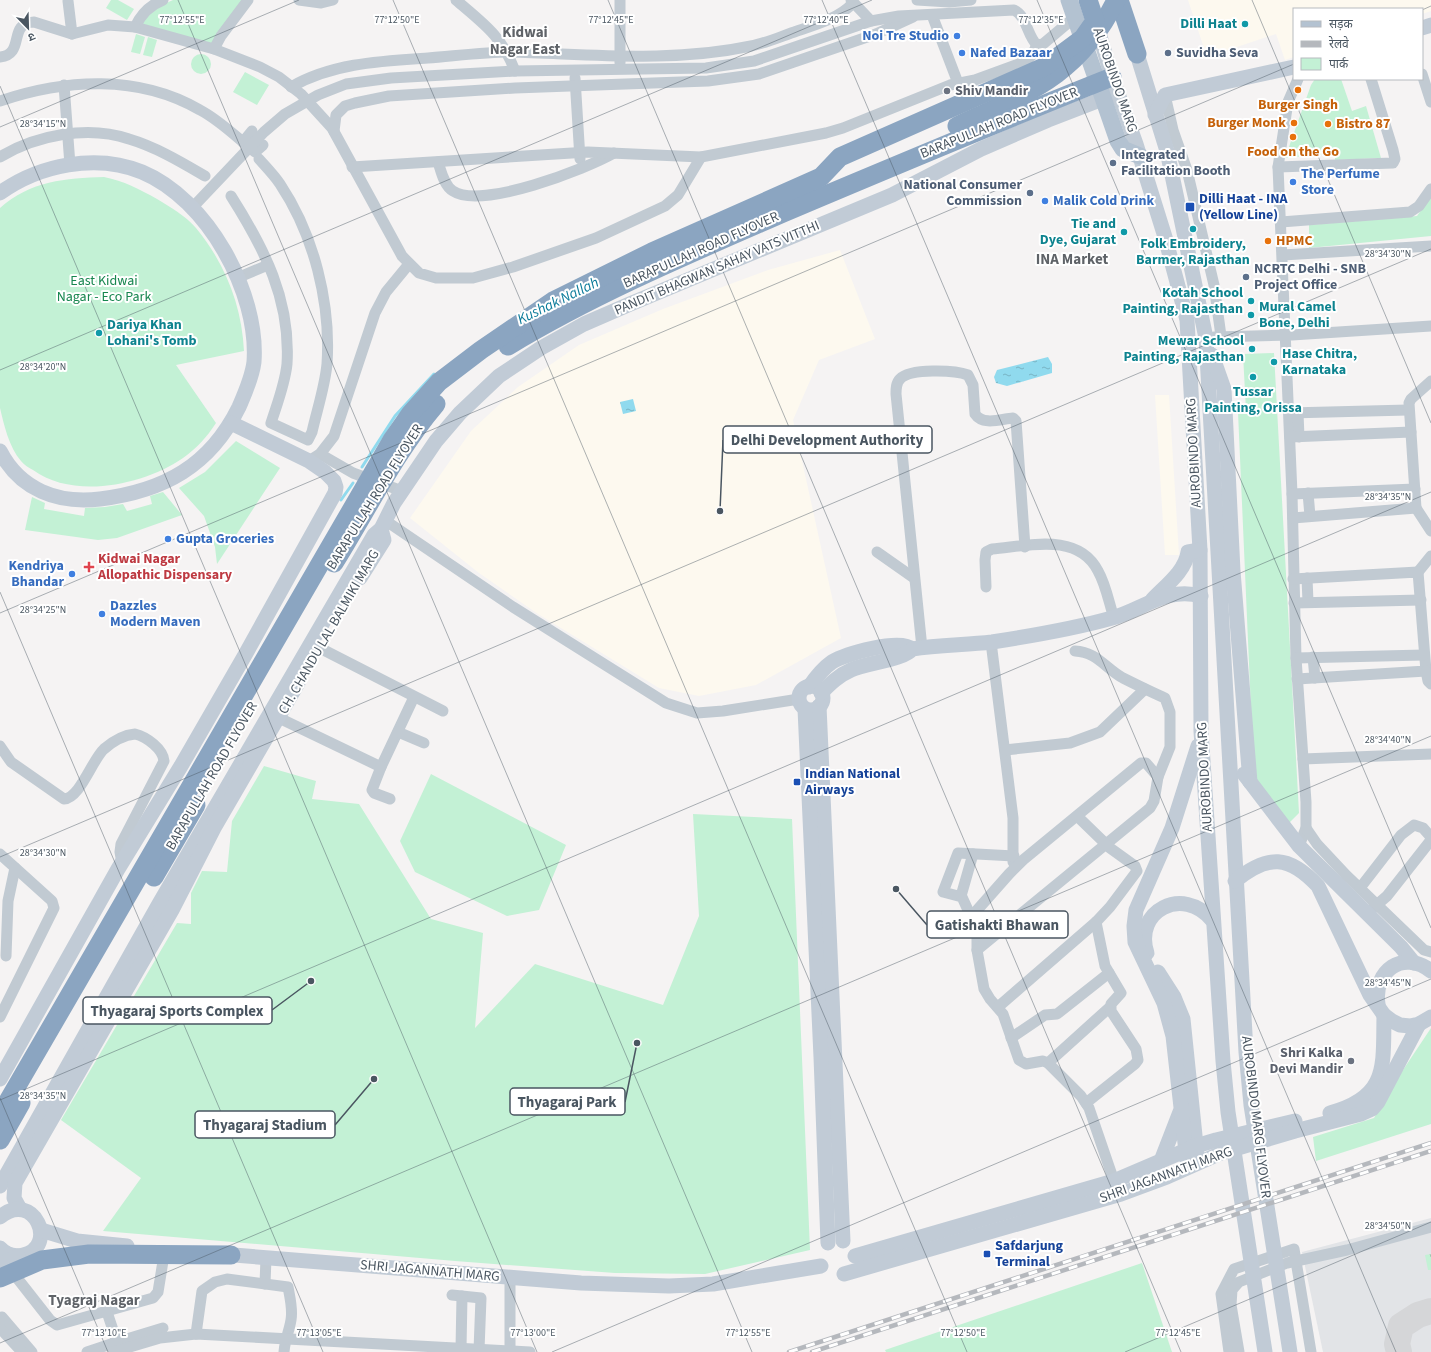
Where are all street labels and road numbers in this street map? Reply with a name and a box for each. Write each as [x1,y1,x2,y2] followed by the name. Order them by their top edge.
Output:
[1088,25,1142,135] street label: AUROBINDO MARG
[917,82,1081,164] street label: BARAPULLAH ROAD FLYOVER
[620,207,782,293] street label: BARAPULLAH ROAD FLYOVER
[611,216,823,320] street label: PANDIT BHAGWAN SAHAY VATS VITTHI
[1181,398,1207,508] street label: AUROBINDO MARG
[322,420,428,574] street label: BARAPULLAH ROAD FLYOVER
[274,546,384,718] street label: CH. CHANDU LAL BALMIKI MARG
[161,698,263,854] street label: BARAPULLAH ROAD FLYOVER
[1192,722,1218,832] street label: AUROBINDO MARG
[1236,1035,1276,1199] street label: AUROBINDO MARG FLYOVER
[1097,1142,1235,1208] street label: SHRI JAGANNATH MARG
[359,1255,501,1287] street label: SHRI JAGANNATH MARG

